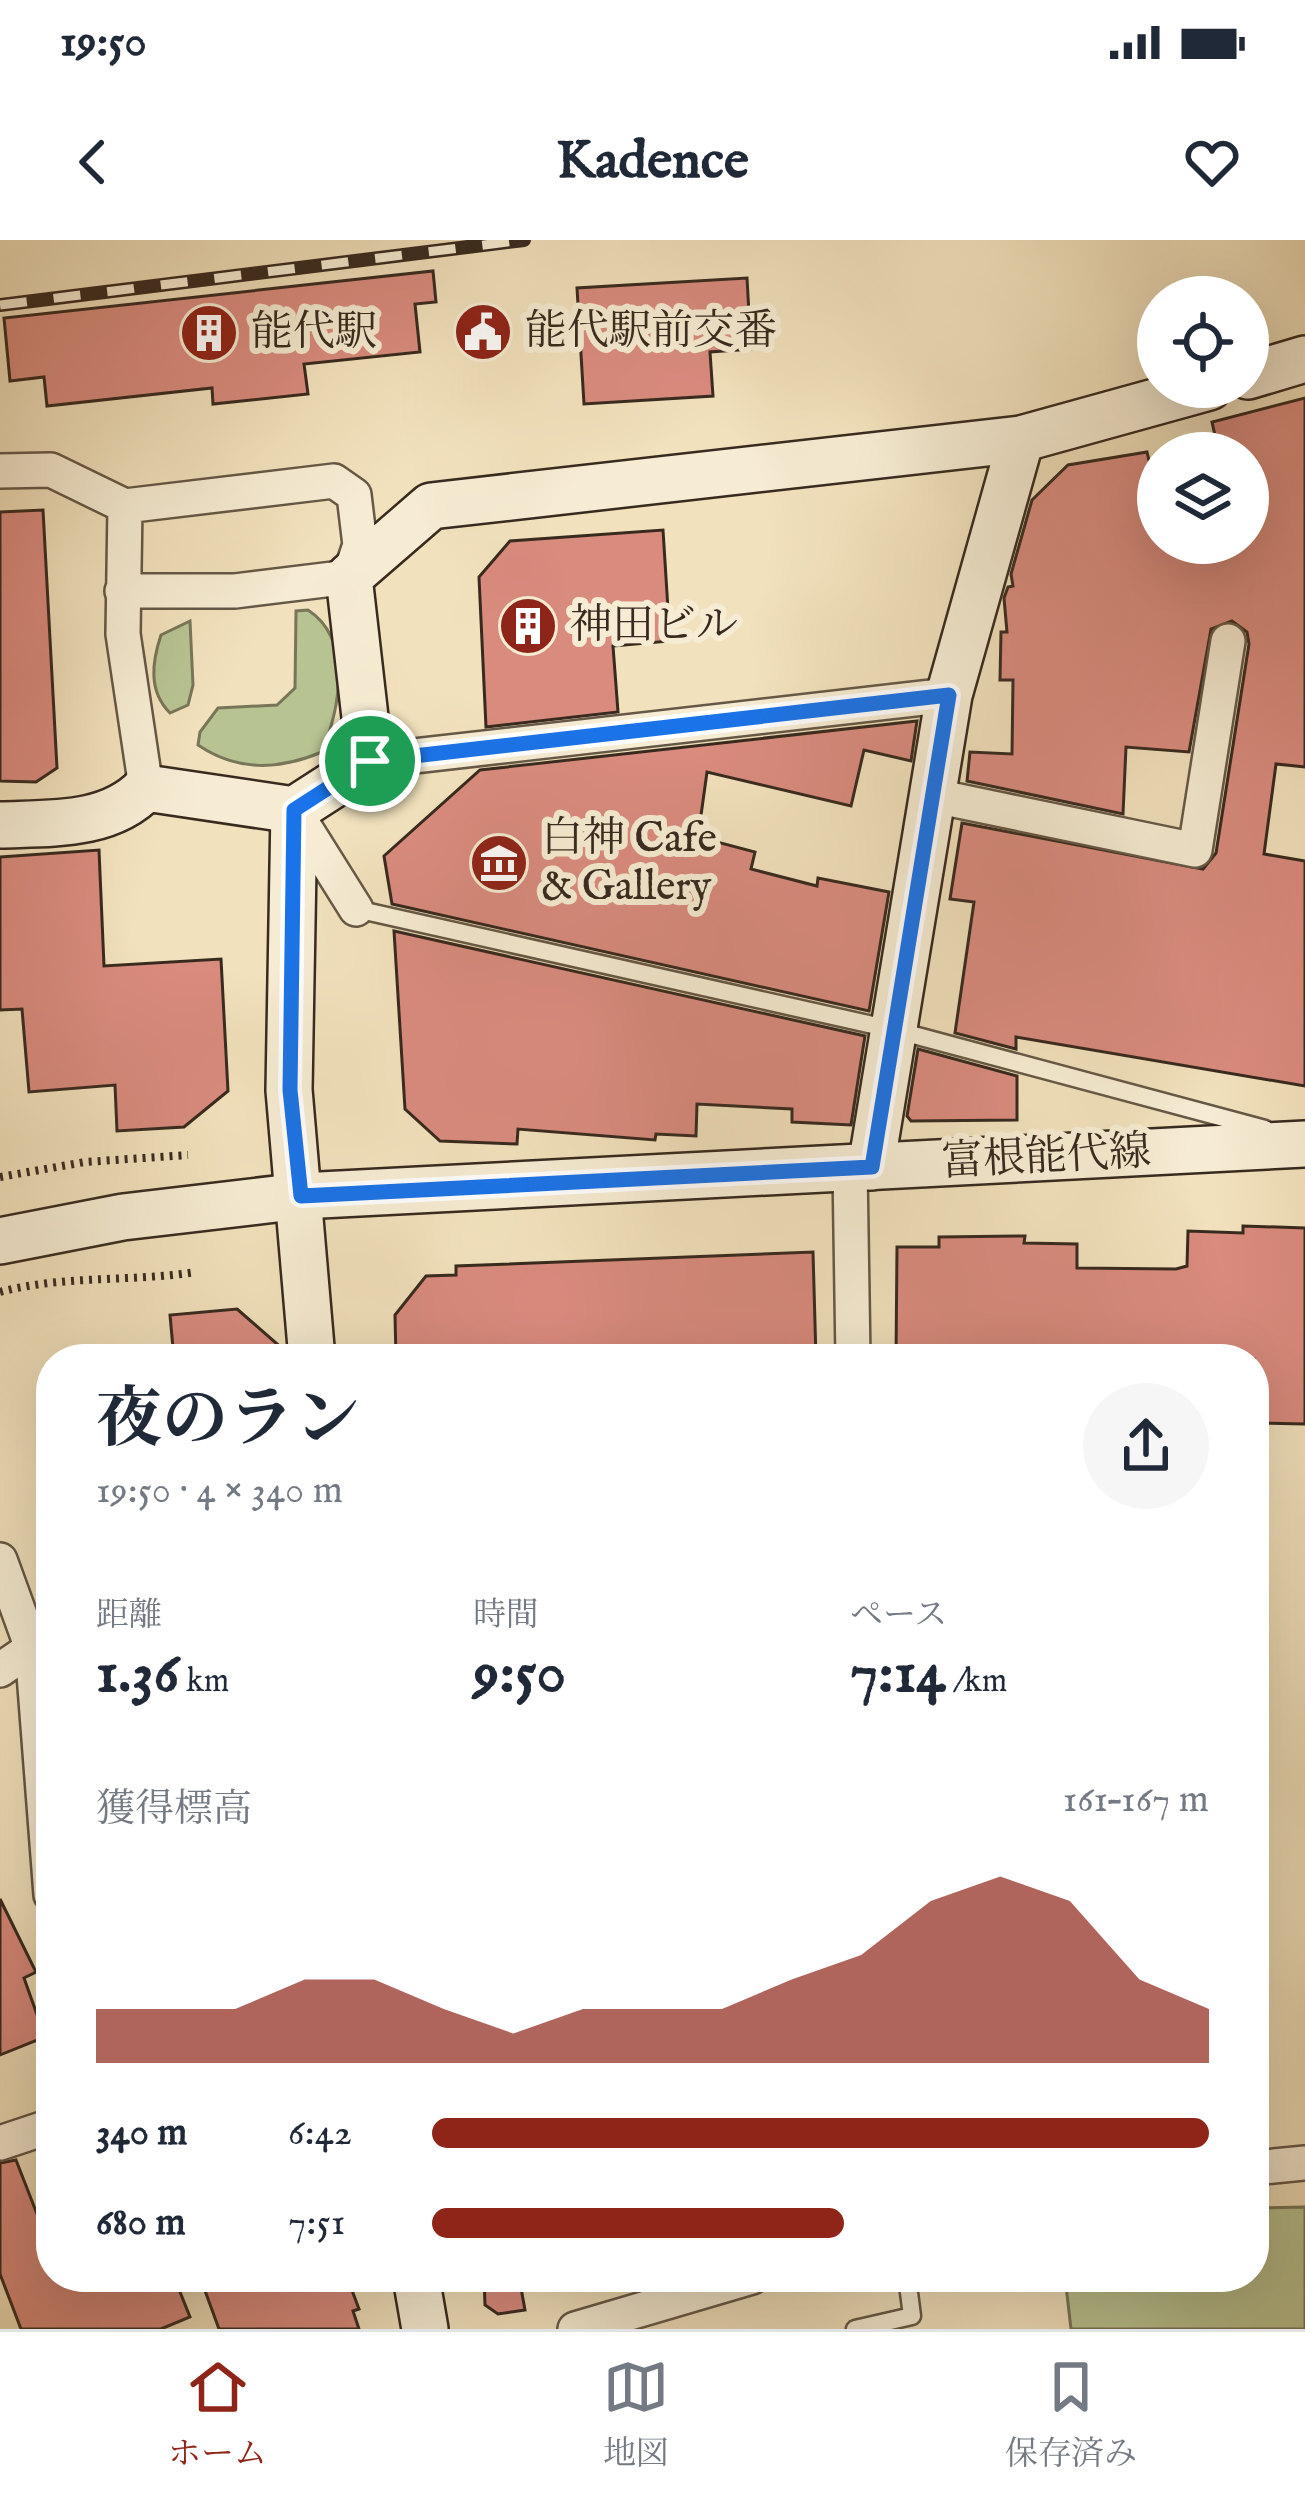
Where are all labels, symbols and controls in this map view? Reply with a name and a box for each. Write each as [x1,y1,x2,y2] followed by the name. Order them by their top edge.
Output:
[60,14,147,71] text: 19:50
[556,128,749,197] text: Kadence
[60,129,126,195] icon: back
[1179,129,1245,195] icon: heart
[1137,276,1269,564] map controls
[1137,276,1269,408] button: locate
[452,301,514,363] public building icon: 能代駅前交番
[178,302,240,364] building icon: 能代駅
[525,306,777,359] place label: 能代駅前交番
[251,307,377,360] place label: 能代駅
[1137,432,1269,564] button: layers
[497,595,559,657] building icon: 神田ビル
[570,600,738,653] place label: 神田ビル
[319,710,421,812] pin
[337,728,403,794] icon: arrive
[541,813,717,914] place label: 白神 Cafe & Gallery
[468,832,530,894] museum icon: 白神 Cafe & Gallery
[940,1126,1152,1190] street label: 富根能代線
[96,1380,360,1464] text: 夜のラン
[1083,1383,1209,1509] button: share
[96,1467,343,1516] text: 19:50 · 4 × 340 m
[96,1595,162,1637] text: 距離
[473,1595,539,1637] text: 時間
[850,1595,947,1637] text: ペース
[96,1637,179,1713] text: 1.36
[473,1637,566,1713] text: 9:50
[850,1637,946,1713] text: 7:14
[179,1661,229,1703] text: km
[946,1661,1007,1703] text: /km
[1063,1776,1209,1825] text: 161–167 m
[96,1786,252,1835] text: 獲得標高
[96,2109,187,2158] text: 340 m
[288,2109,352,2158] text: 6:42
[96,2199,186,2248] text: 680 m
[288,2199,345,2248] text: 7:51
[168,2354,267,2476] tab: ホーム
[603,2354,669,2476] tab: 地図
[1005,2354,1137,2476] tab: 保存済み

